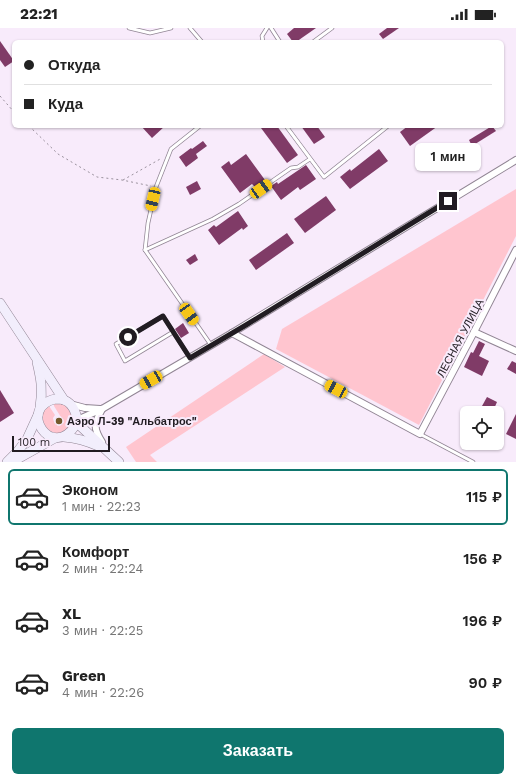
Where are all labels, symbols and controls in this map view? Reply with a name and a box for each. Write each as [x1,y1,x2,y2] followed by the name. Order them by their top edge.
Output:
[20,5,58,23] text: 22:21
[48,56,100,74] text: Откуда
[48,95,83,113] text: Куда
[415,143,481,171] callout: 1 мин
[431,149,465,164] text: 1 мин
[248,177,274,201] car
[144,186,162,212] car
[439,192,457,210] route end
[434,296,487,380] street label: ЛЕСНАЯ УЛИЦА
[177,301,201,327] car
[119,328,137,346] route start
[138,369,164,391] car
[323,378,349,400] car
[460,406,504,450] map controls
[460,406,504,450] button: locate
[67,415,197,428] place label: Аэро Л-39 "Альбатрос"
[54,416,64,426] marker: Аэро Л-39 "Альбатрос"
[12,434,110,453] scale bar
[18,436,50,449] text: 100 m
[14,479,50,515] icon: car
[62,481,118,499] text: Эконом
[466,488,502,506] text: 115 ₽
[62,499,141,514] text: 1 мин · 22:23
[14,541,50,577] icon: car
[62,543,129,561] text: Комфорт
[463,550,502,568] text: 156 ₽
[62,561,143,576] text: 2 мин · 22:24
[14,603,50,639] icon: car
[62,605,81,623] text: XL
[463,612,502,630] text: 196 ₽
[62,623,143,638] text: 3 мин · 22:25
[14,665,50,701] icon: car
[62,667,106,685] text: Green
[469,674,502,692] text: 90 ₽
[62,685,144,700] text: 4 мин · 22:26
[12,728,504,774] button: Заказать

